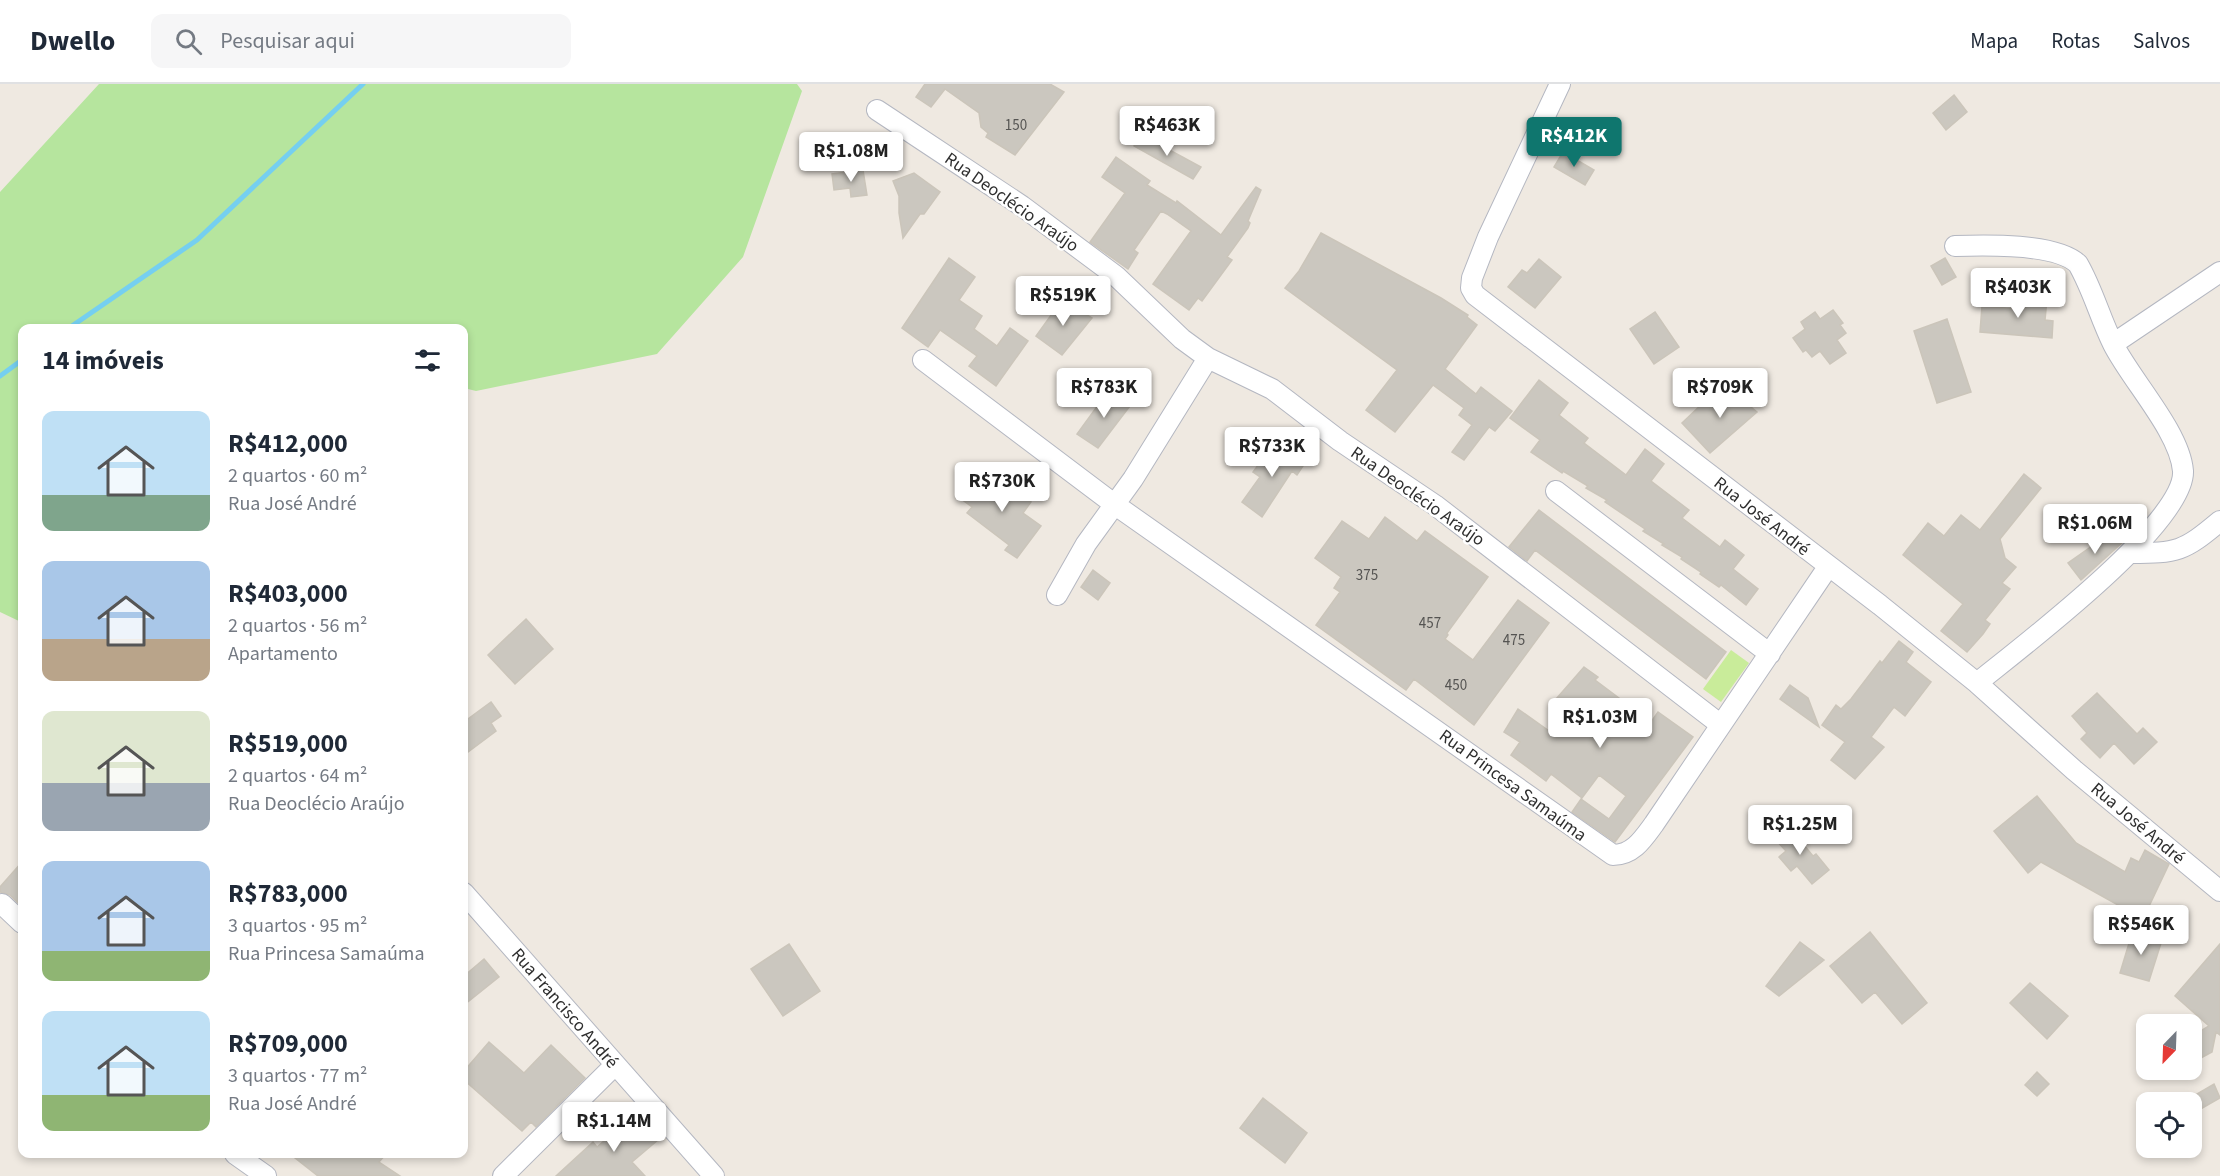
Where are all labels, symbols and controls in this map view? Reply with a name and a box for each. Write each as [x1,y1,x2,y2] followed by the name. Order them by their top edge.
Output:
[151,14,571,68] search box
[30,21,115,61] text: Dwello
[172,25,205,58] icon: search
[220,25,355,57] text: Pesquisar aqui
[1970,26,2018,56] text: Mapa
[2051,26,2100,56] text: Rotas
[2133,26,2190,56] text: Salvos
[1118,106,1216,157] pin: R$463K
[1134,111,1200,139] text: R$463K
[1005,115,1027,136] house number: 150
[1525,117,1623,168] pin: R$412K
[1541,122,1607,150] text: R$412K
[796,132,906,183] pin: R$1.08M
[813,137,889,165] text: R$1.08M
[939,147,1084,258] street label: Rua Deoclécio Araújo
[1969,268,2067,319] pin: R$403K
[1985,273,2051,301] text: R$403K
[1014,276,1112,327] pin: R$519K
[1030,281,1096,309] text: R$519K
[42,342,164,379] text: 14 imóveis
[411,344,444,377] icon: filters
[1055,368,1153,419] pin: R$783K
[1671,368,1769,419] pin: R$709K
[1071,373,1137,401] text: R$783K
[1687,373,1753,401] text: R$709K
[228,425,348,462] text: R$412,000
[1223,427,1321,478] pin: R$733K
[1239,432,1305,460] text: R$733K
[90,435,162,507] icon: home
[1345,441,1490,552] street label: Rua Deoclécio Araújo
[228,462,367,490] text: 2 quartos · 60 m²
[953,462,1051,513] pin: R$730K
[969,467,1035,495] text: R$730K
[1708,471,1815,562] street label: Rua José André
[228,490,357,518] text: Rua José André
[2040,504,2150,555] pin: R$1.06M
[2057,509,2133,537] text: R$1.06M
[1356,565,1378,586] house number: 375
[228,575,348,612] text: R$403,000
[90,585,162,657] icon: home
[228,612,367,640] text: 2 quartos · 56 m²
[1419,613,1441,634] house number: 457
[1503,630,1525,651] house number: 475
[228,640,338,668] text: Apartamento
[1445,675,1467,696] house number: 450
[1545,698,1655,749] pin: R$1.03M
[1562,703,1638,731] text: R$1.03M
[1434,723,1592,847] street label: Rua Princesa Samaúma
[228,725,348,762] text: R$519,000
[90,735,162,807] icon: home
[228,762,367,790] text: 2 quartos · 64 m²
[2085,777,2190,870] street label: Rua José André
[228,790,405,818] text: Rua Deoclécio Araújo
[1745,805,1855,856] pin: R$1.25M
[1762,810,1838,838] text: R$1.25M
[228,875,348,912] text: R$783,000
[90,885,162,957] icon: home
[2092,905,2190,956] pin: R$546K
[2108,910,2174,938] text: R$546K
[228,912,367,940] text: 3 quartos · 95 m²
[228,940,425,968] text: Rua Princesa Samaúma
[505,943,624,1074] street label: Rua Francisco André
[2136,1014,2202,1080] north arrow
[2136,1014,2202,1158] map controls
[228,1025,348,1062] text: R$709,000
[90,1035,162,1107] icon: home
[228,1062,367,1090] text: 3 quartos · 77 m²
[228,1090,357,1118] text: Rua José André
[2136,1092,2202,1158] button: locate
[559,1102,669,1153] pin: R$1.14M
[576,1107,652,1135] text: R$1.14M

